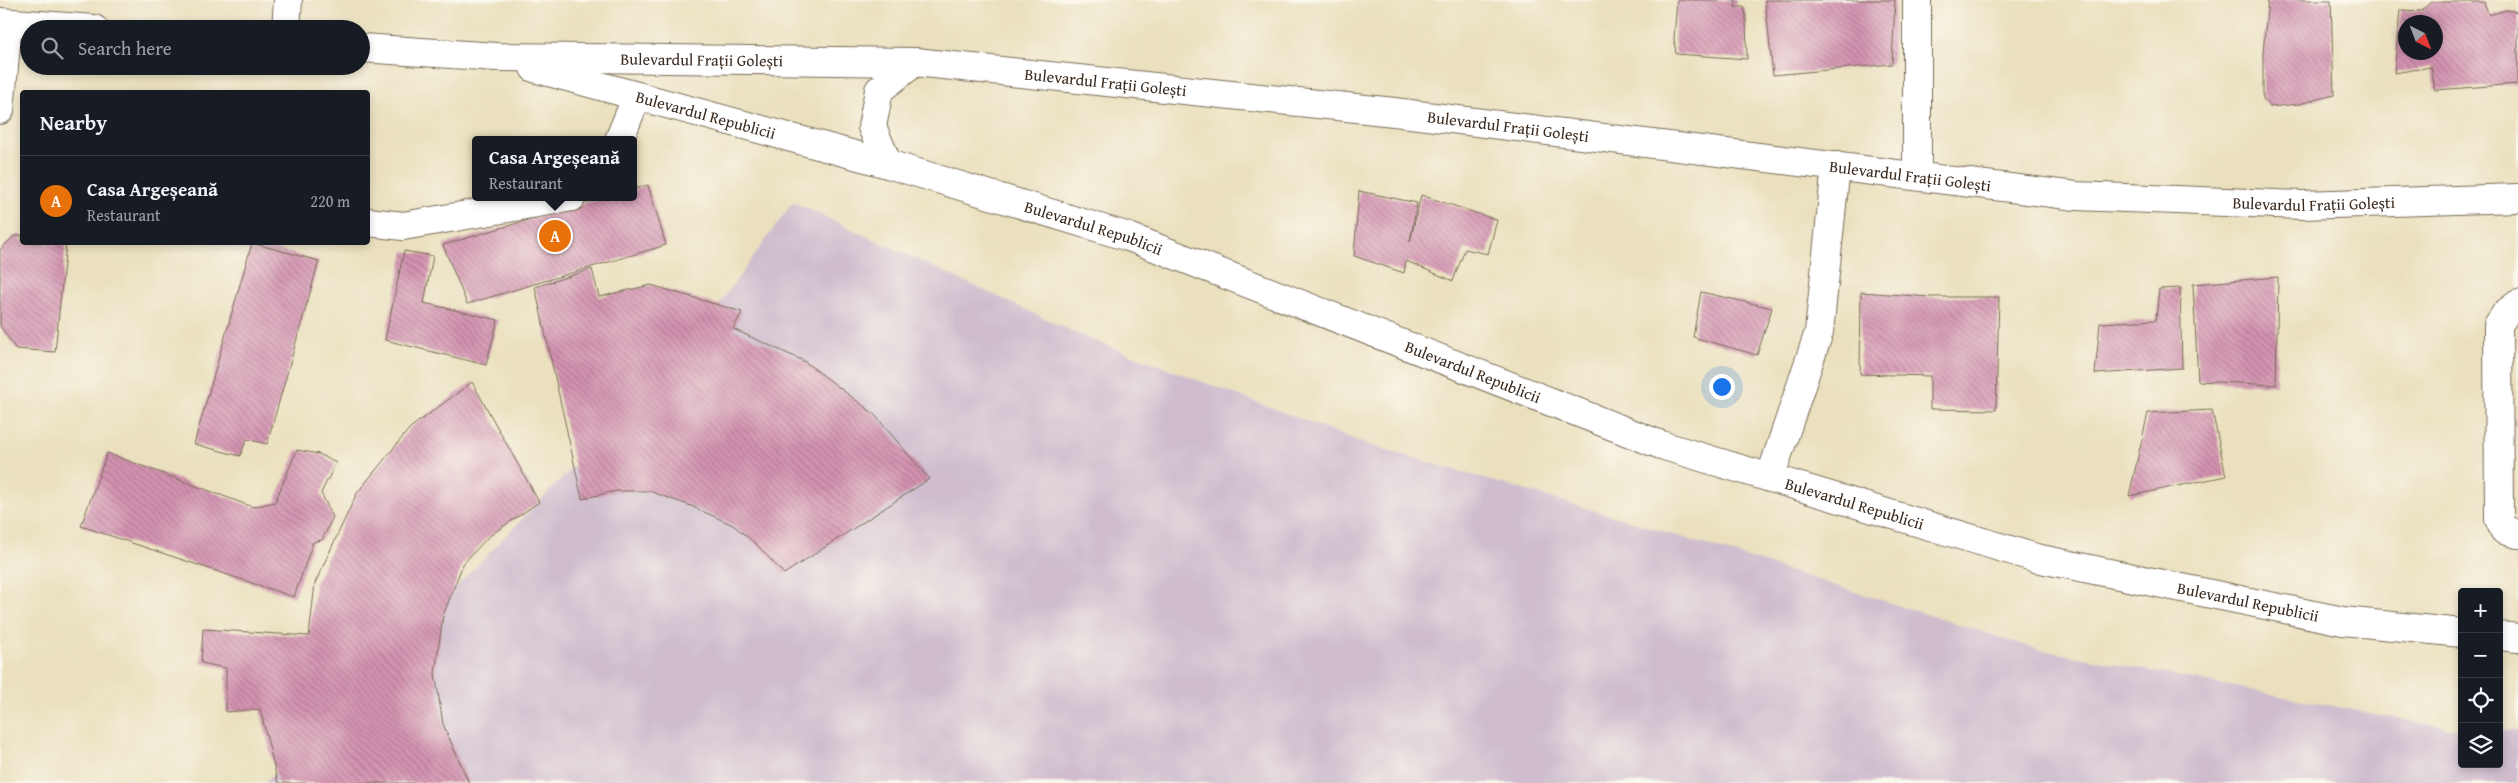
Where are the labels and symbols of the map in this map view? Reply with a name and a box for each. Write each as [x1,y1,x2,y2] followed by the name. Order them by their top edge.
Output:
[2398,15,2443,60] north arrow
[620,46,784,72] street label: Bulevardul Frații Golești
[1023,62,1188,102] street label: Bulevardul Frații Golești
[633,84,779,145] street label: Bulevardul Republicii
[1426,104,1591,148] street label: Bulevardul Frații Golești
[1828,154,1993,197] street label: Bulevardul Frații Golești
[2232,190,2396,217] street label: Bulevardul Frații Golești
[1022,194,1167,261] street label: Bulevardul Republicii
[539,217,571,255] pin: A
[1402,334,1545,409] street label: Bulevardul Republicii
[1709,374,1735,400] your location
[1782,471,1927,536] street label: Bulevardul Republicii
[2175,575,2322,628] street label: Bulevardul Republicii

